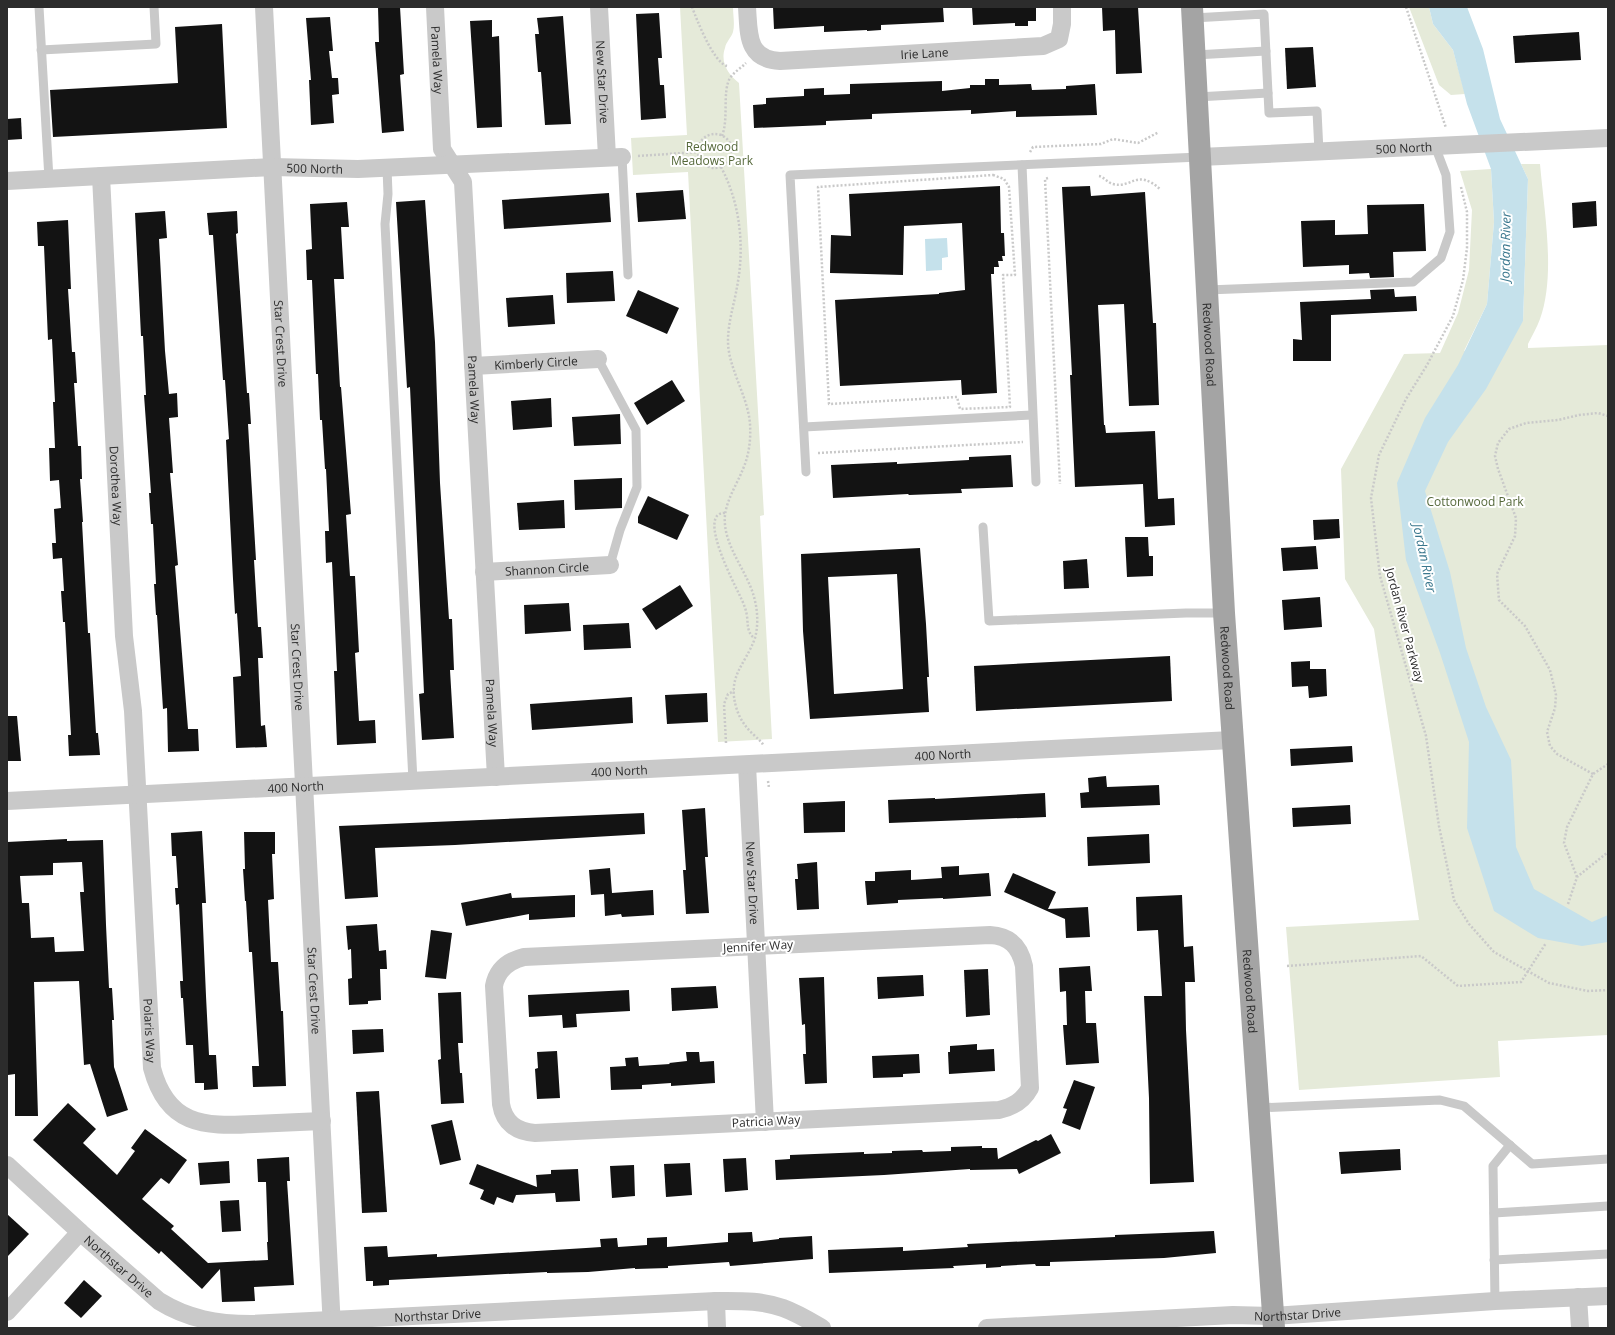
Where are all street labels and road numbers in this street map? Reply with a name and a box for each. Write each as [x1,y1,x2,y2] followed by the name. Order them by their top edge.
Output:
[427,25,448,95] street label: Pamela Way
[592,40,614,124] street label: New Star Drive
[900,43,949,63] street label: Irie Lane
[1375,138,1432,157] street label: 500 North
[286,159,343,177] street label: 500 North
[271,300,292,388] street label: Star Crest Drive
[1199,302,1221,387] street label: Redwood Road
[494,352,578,373] street label: Kimberly Circle
[464,355,485,425] street label: Pamela Way
[106,445,127,527] street label: Dorothea Way
[504,558,590,579] street label: Shannon Circle
[1381,565,1429,685] street label: Jordan River Parkway
[287,623,309,711] street label: Star Crest Drive
[1216,625,1239,711] street label: Redwood Road
[482,678,503,748] street label: Pamela Way
[914,745,972,764] street label: 400 North
[591,761,648,780] street label: 400 North
[267,777,324,797] street label: 400 North
[742,841,764,925] street label: New Star Drive
[721,936,795,956] street label: Jennifer Way
[304,947,325,1035] street label: Star Crest Drive
[1239,949,1262,1034] street label: Redwood Road
[140,998,160,1064] street label: Polaris Way
[731,1111,802,1131] street label: Patricia Way
[81,1231,158,1301] street label: Northstar Drive
[1254,1303,1342,1325] street label: Northstar Drive
[394,1304,482,1325] street label: Northstar Drive

